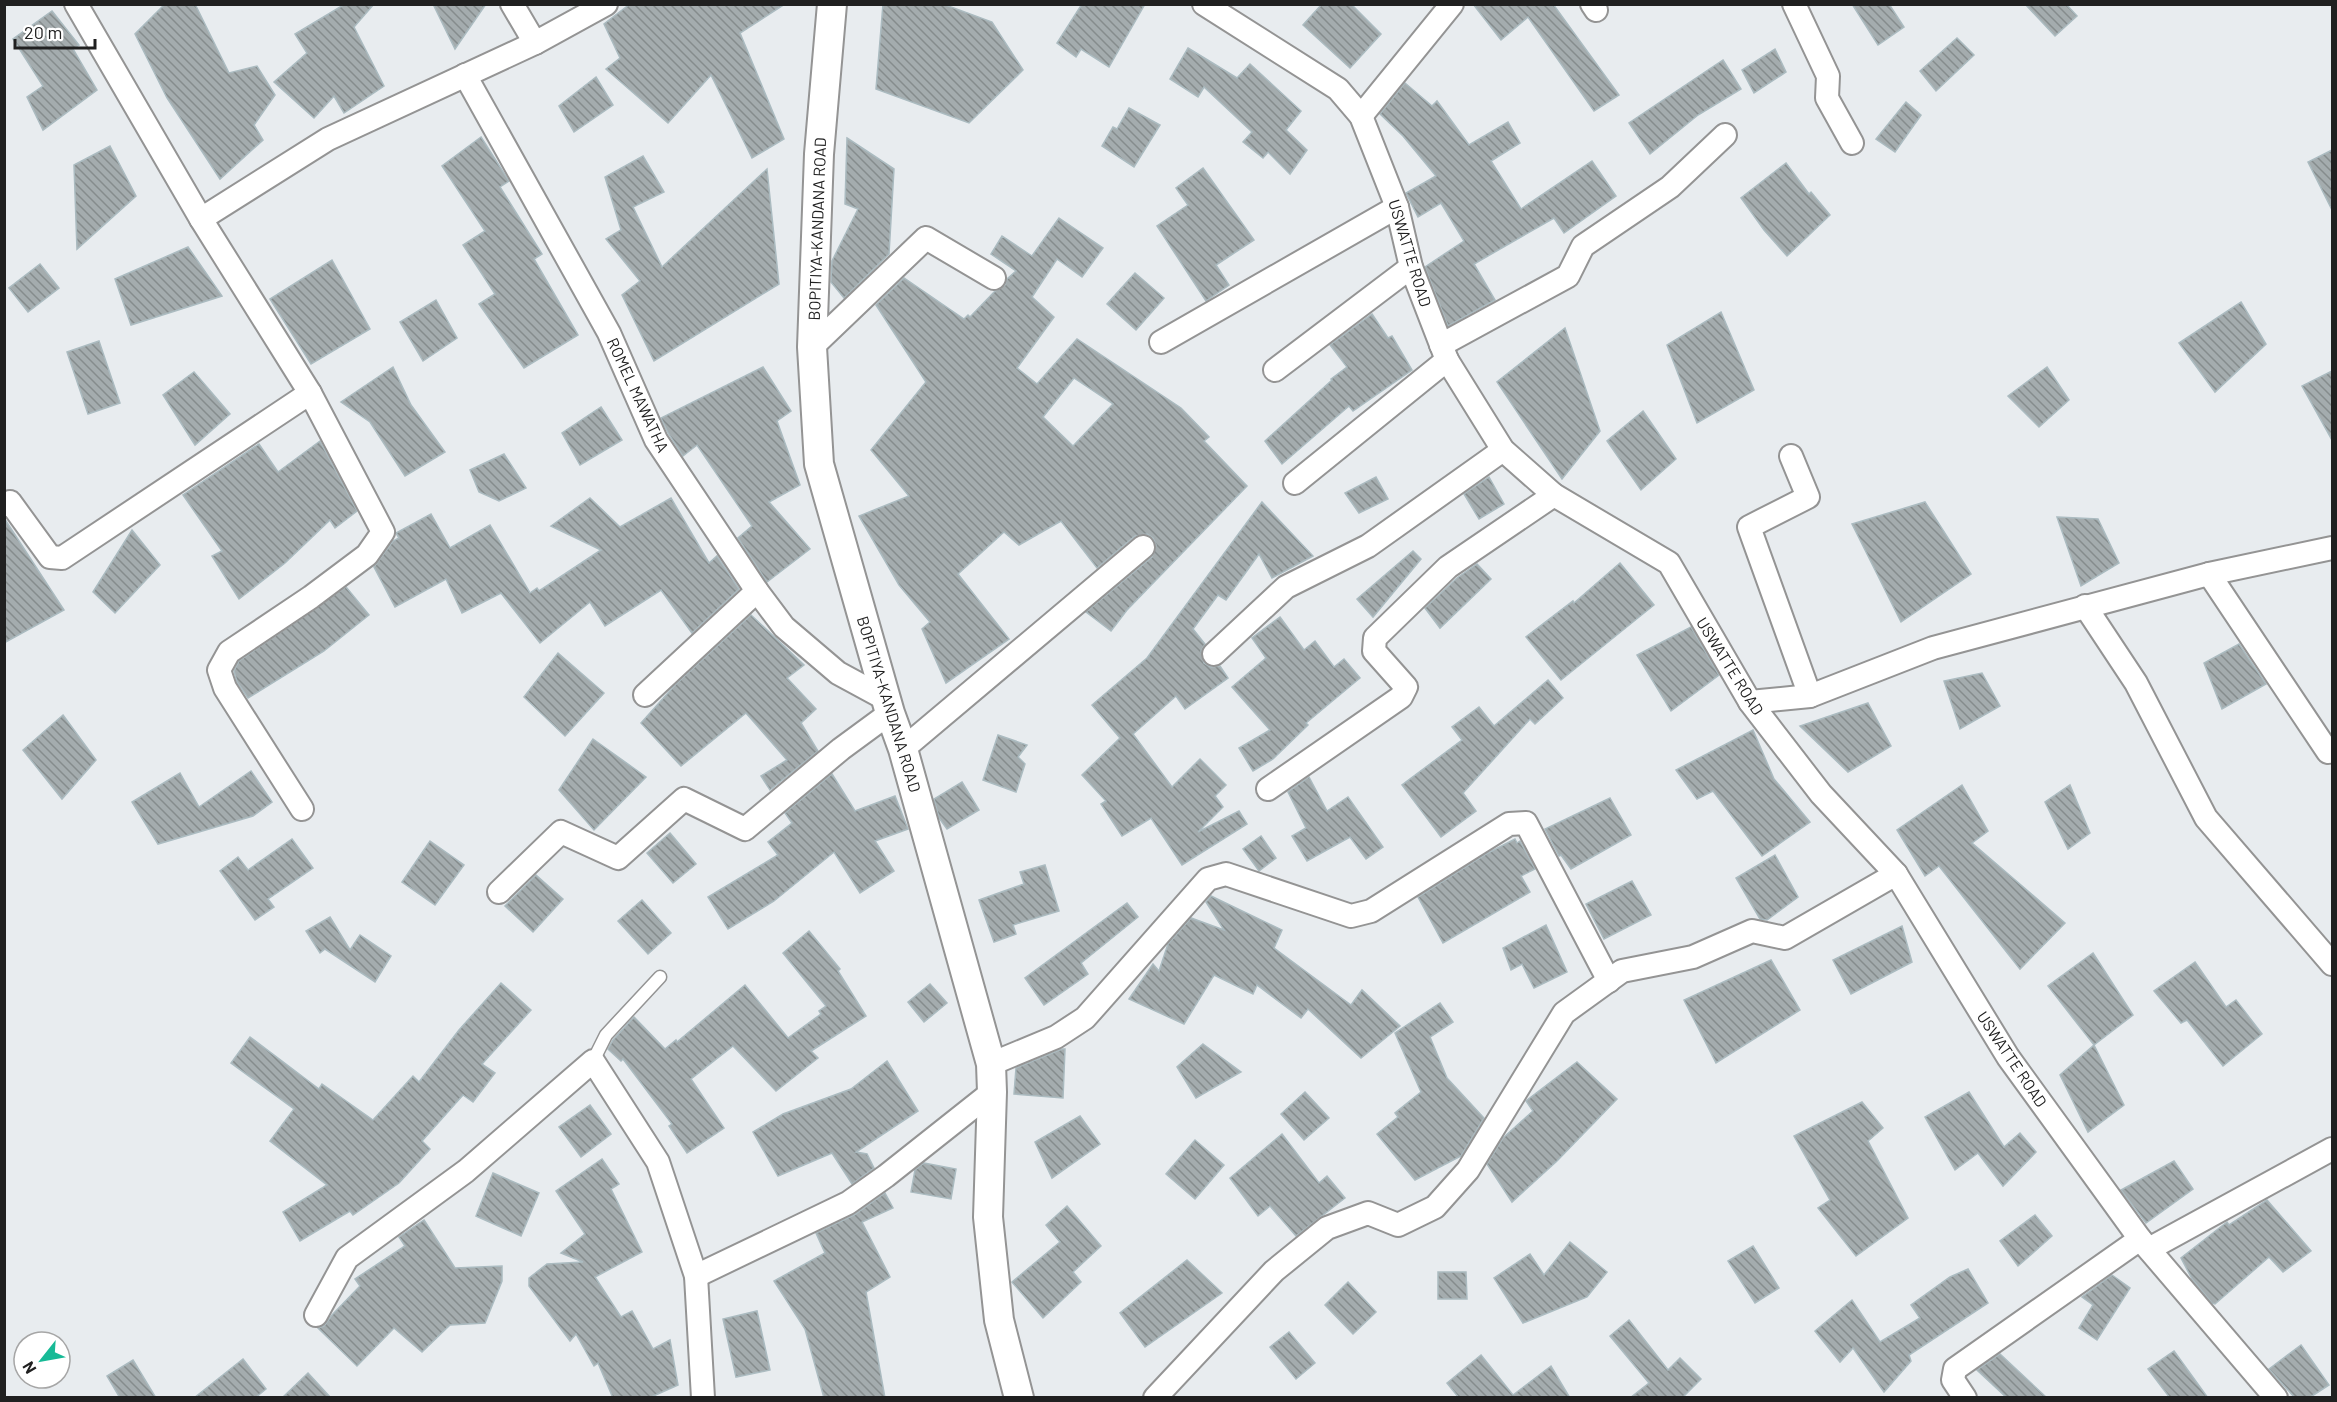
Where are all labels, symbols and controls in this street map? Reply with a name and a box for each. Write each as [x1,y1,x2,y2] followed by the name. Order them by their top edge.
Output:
[15,12,94,50] scale bar
[24,21,62,43] text: 20 m
[804,137,829,321] street label: BOPITIYA-KANDANA ROAD
[1385,197,1436,309] street label: USWATTE ROAD
[604,335,673,455] street label: ROMEL MAWATHA
[854,613,925,794] street label: BOPITIYA-KANDANA ROAD
[1693,614,1768,718] street label: USWATTE ROAD
[1973,1007,2051,1110] street label: USWATTE ROAD
[12,1330,72,1390] north arrow
[18,1359,40,1377] text: N

